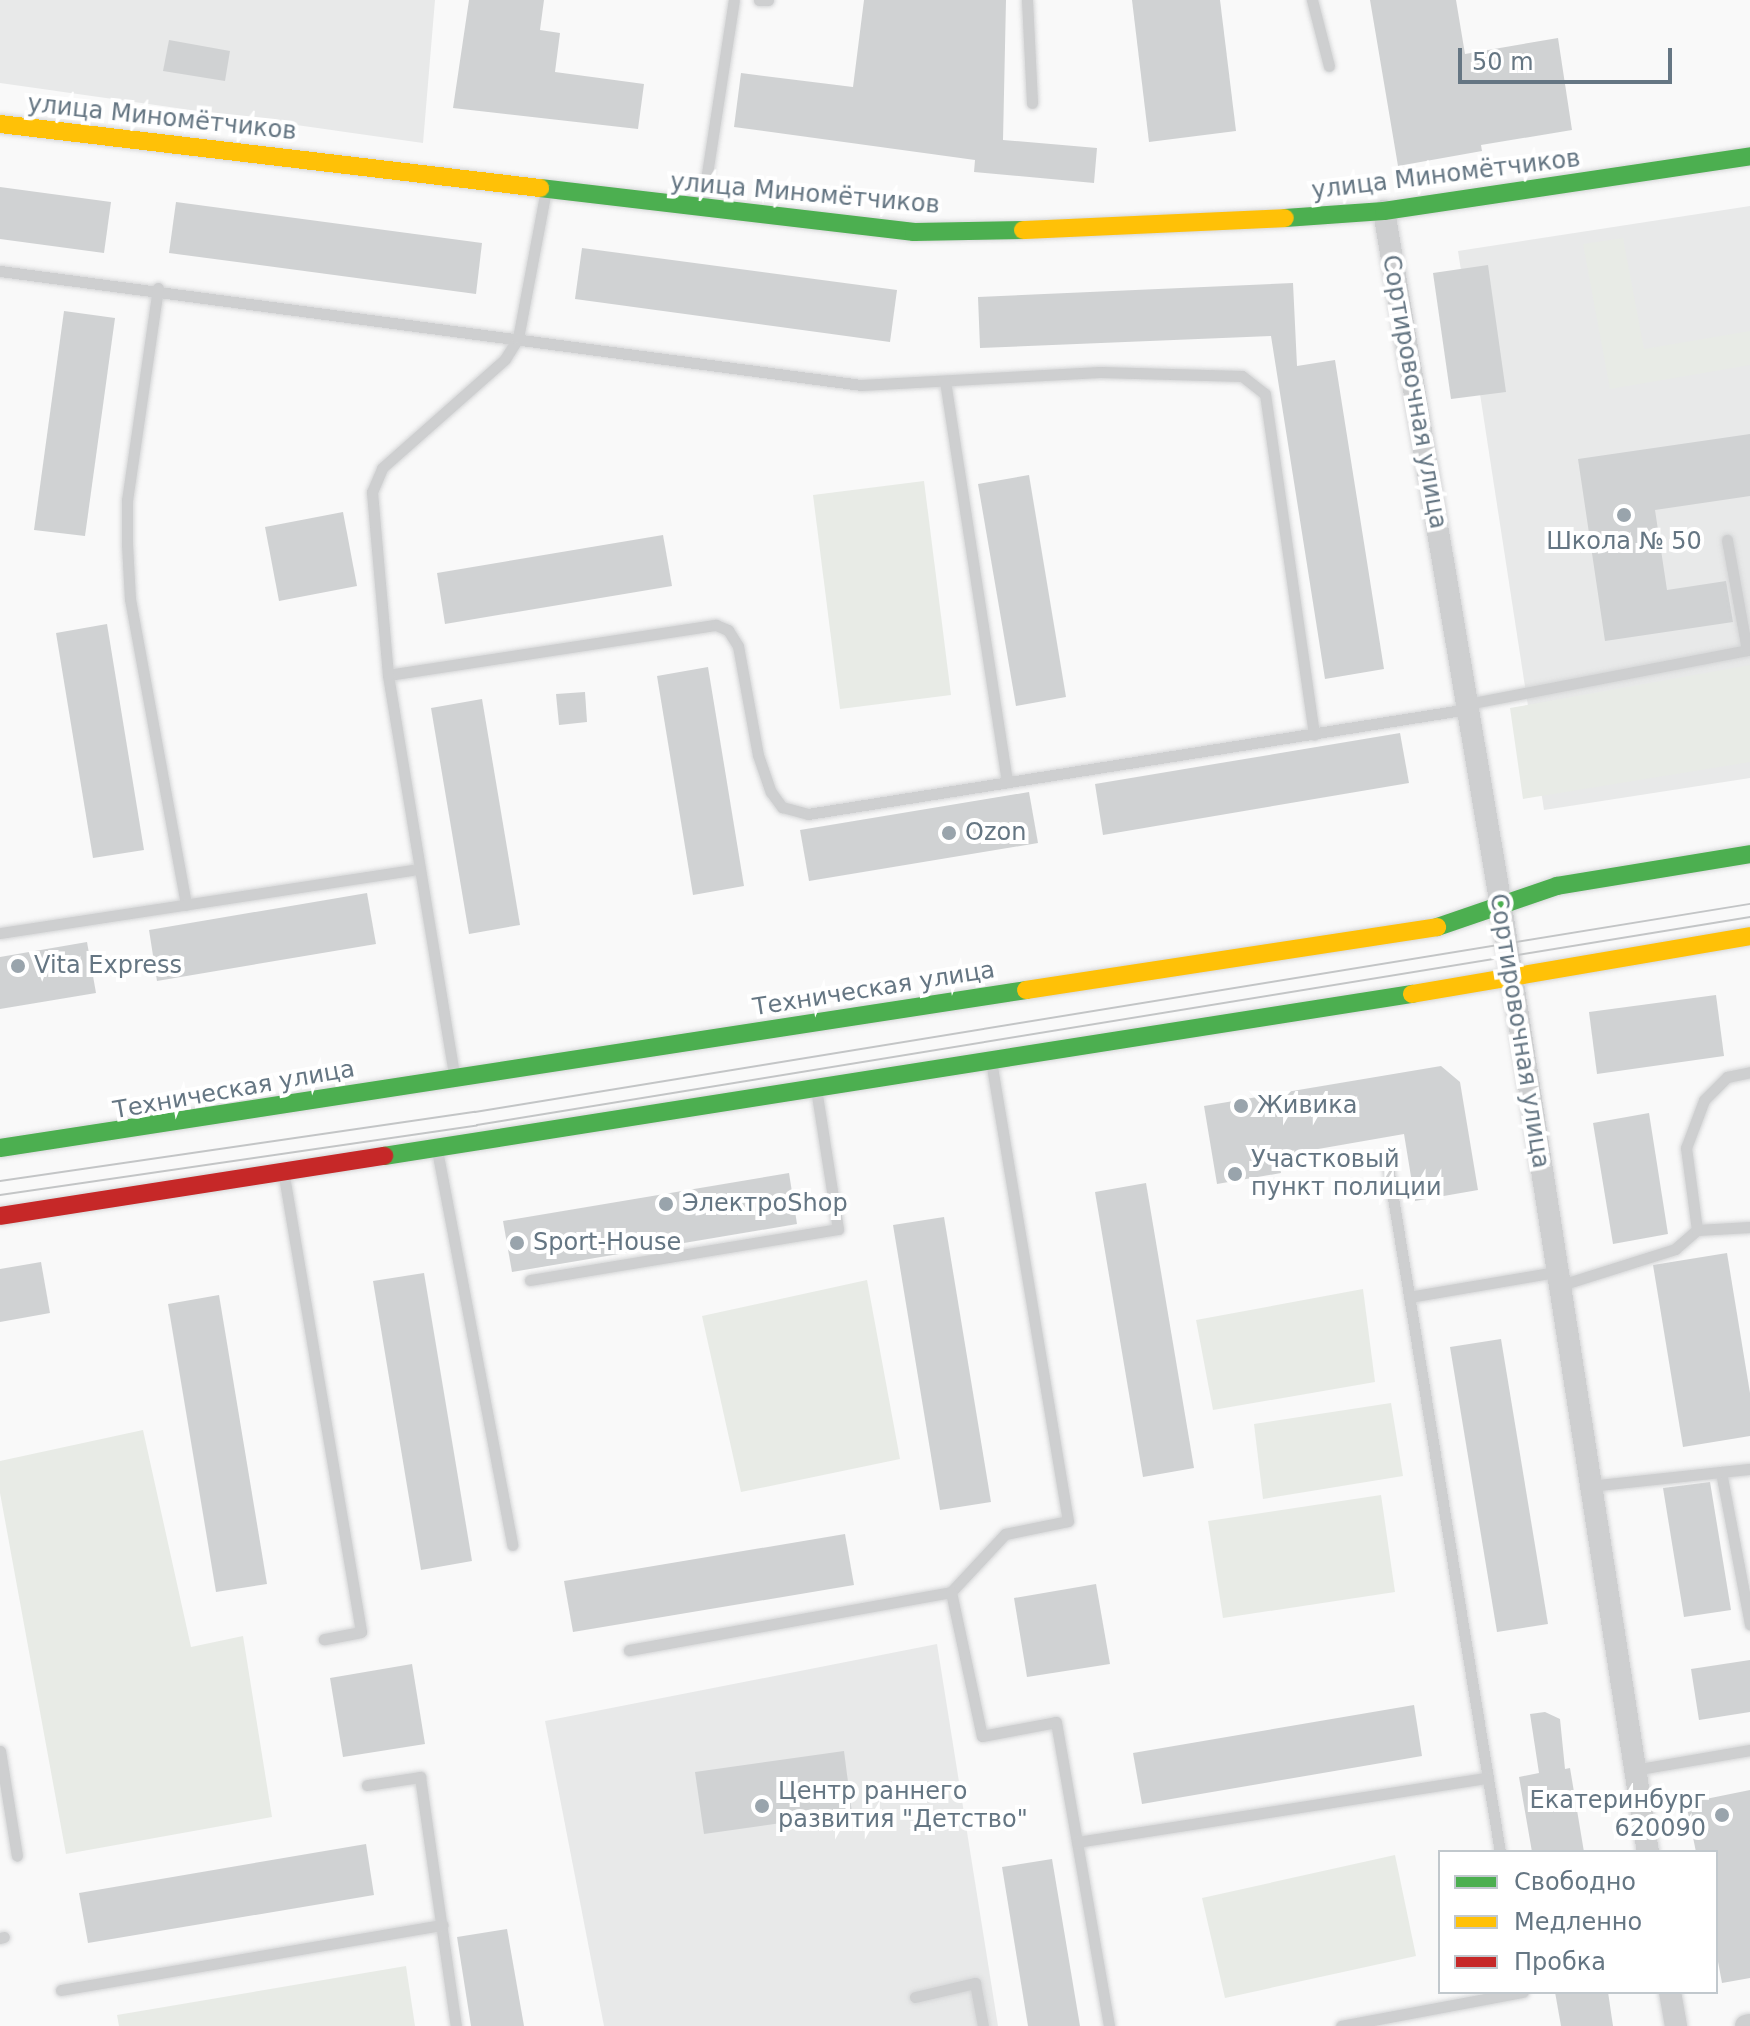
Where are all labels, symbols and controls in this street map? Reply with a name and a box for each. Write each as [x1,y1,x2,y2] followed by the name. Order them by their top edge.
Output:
[1462,32,1676,82] scale bar
[1472,48,1534,76] text: 50 m
[26,90,298,146] street label: улица Миномётчиков
[1310,144,1582,206] street label: улица Миномётчиков
[669,168,941,220] street label: улица Миномётчиков
[1376,253,1452,531] street label: Сортировочная улица
[1615,506,1633,524] marker: Школа № 50
[1546,528,1702,556] place label: Школа № 50
[965,819,1026,847] place label: Ozon
[940,824,958,842] marker: Ozon
[1483,892,1555,1170] street label: Сортировочная улица
[34,952,182,980] place label: Vita Express
[751,956,997,1022] street label: Техническая улица
[9,957,27,975] marker: Vita Express
[111,1055,357,1125] street label: Техническая улица
[1257,1092,1357,1120] place label: Живика
[1232,1097,1250,1115] marker: Живика
[1251,1146,1442,1202] place label: Участковый пункт полиции
[1226,1165,1244,1183] marker: Участковый пункт полиции
[682,1190,848,1218] place label: ЭлектроShop
[657,1195,675,1213] marker: ЭлектроShop
[533,1229,681,1257] place label: Sport-House
[508,1234,526,1252] marker: Sport-House
[778,1778,1028,1834] place label: Центр раннего развития "Детство"
[1530,1787,1706,1843] place label: Екатеринбург 620090
[753,1797,771,1815] marker: Центр раннего развития "Детство"
[1713,1806,1731,1824] marker: Екатеринбург 620090
[1438,1850,1718,1994] legend
[1514,1868,1636,1896] text: Свободно
[1514,1908,1642,1936] text: Медленно
[1514,1948,1606,1976] text: Пробка

